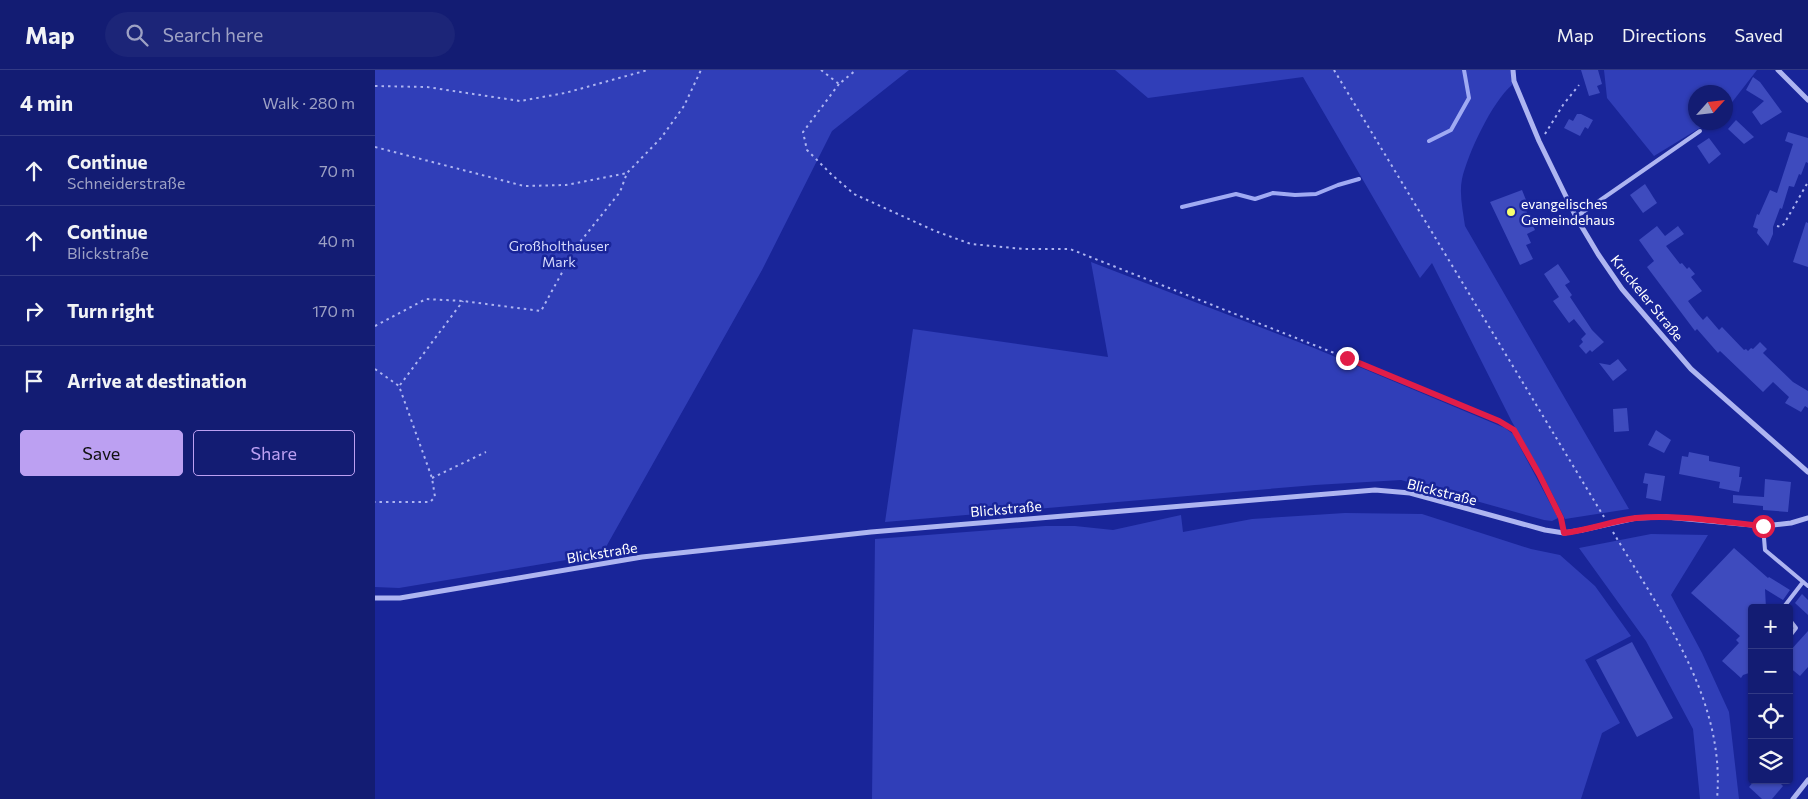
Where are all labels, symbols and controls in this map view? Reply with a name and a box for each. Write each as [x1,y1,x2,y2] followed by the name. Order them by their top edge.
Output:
[105,12,455,57] search box
[25,20,75,49] text: Map
[123,21,151,49] icon: search
[163,23,263,46] text: Search here
[1557,24,1594,46] text: Map
[1622,24,1706,46] text: Directions
[1734,24,1783,46] text: Saved
[1688,85,1733,130] north arrow
[20,90,73,115] text: 4 min
[263,93,355,112] text: Walk · 280 m
[67,150,147,173] text: Continue
[20,157,48,185] icon: ahead
[319,161,355,180] text: 70 m
[67,173,186,192] text: Schneiderstraße
[1521,195,1615,228] place label: evangelisches Gemeindehaus
[1505,206,1517,218] marker: evangelisches Gemeindehaus
[67,220,147,243] text: Continue
[20,227,48,255] icon: ahead
[318,231,355,250] text: 40 m
[509,237,610,270] park label: Großholthauser Mark
[67,243,149,262] text: Blickstraße
[1607,251,1687,344] street label: Kruckeler Straße
[20,297,48,325] icon: right
[67,299,154,322] text: Turn right
[312,301,355,320] text: 170 m
[1336,347,1359,370] route end
[20,367,48,395] icon: arrive
[67,369,247,392] text: Arrive at destination
[20,430,183,476] button: Save
[193,430,355,476] button: Share
[1405,475,1479,508] street label: Blickstraße
[970,497,1042,520] street label: Blickstraße
[1752,515,1775,538] route start
[565,539,639,566] street label: Blickstraße
[1748,604,1793,784] map controls
[1748,604,1793,649] button: +
[1748,649,1793,694] button: −
[1748,694,1793,739] button: locate
[1748,739,1793,784] button: layers

